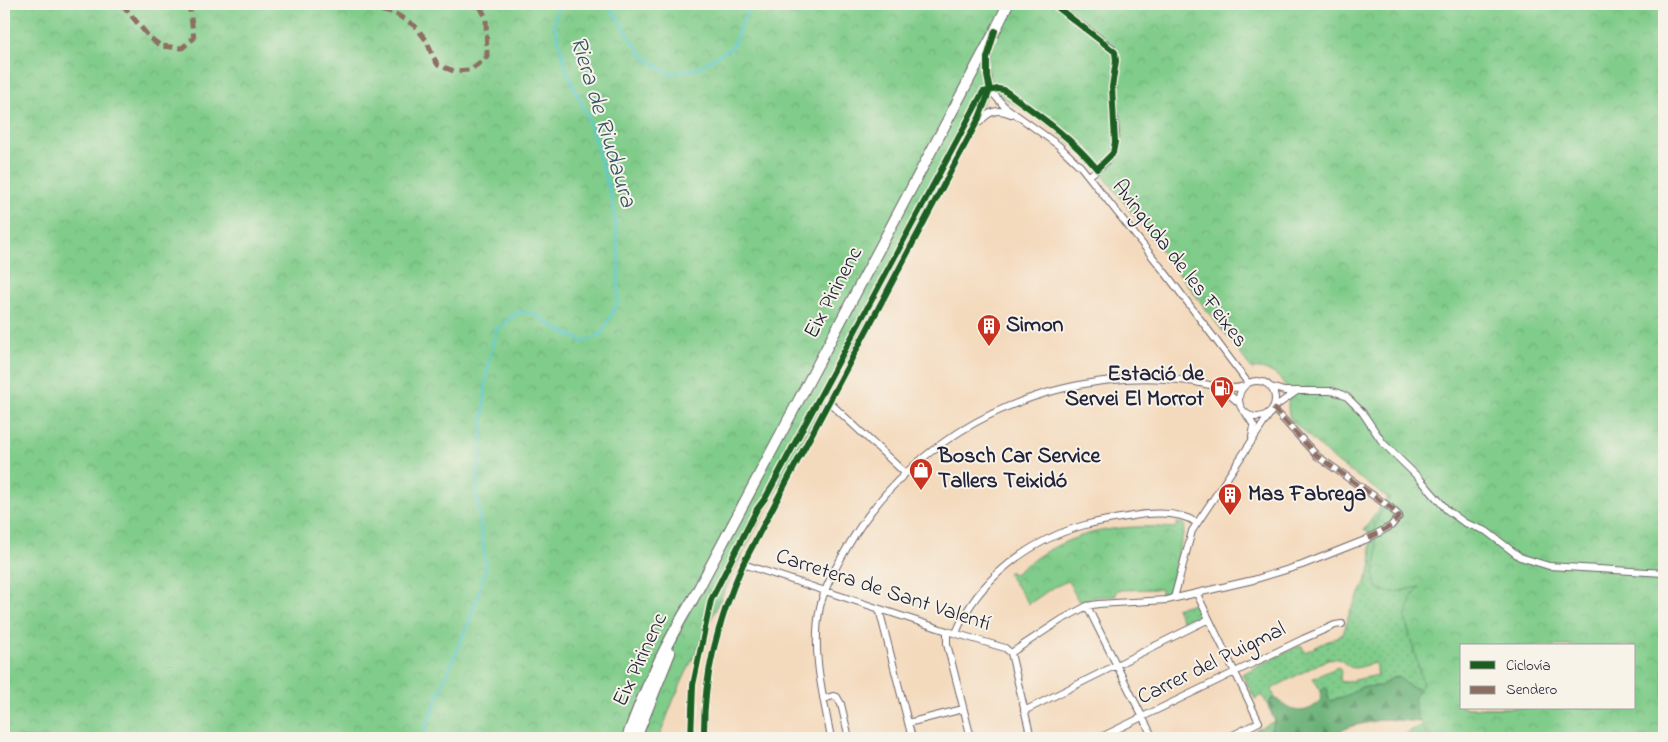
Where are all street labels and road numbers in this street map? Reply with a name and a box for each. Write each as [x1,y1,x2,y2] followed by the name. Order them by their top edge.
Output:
[1102,173,1255,356] street label: Avinguda de les Feixes
[796,241,872,345] street label: Eix Pirinenc
[771,541,995,641] street label: Carretera de Sant Valentí
[605,608,677,712] street label: Eix Pirinenc
[1132,614,1292,715] street label: Carrer del Puigmal

